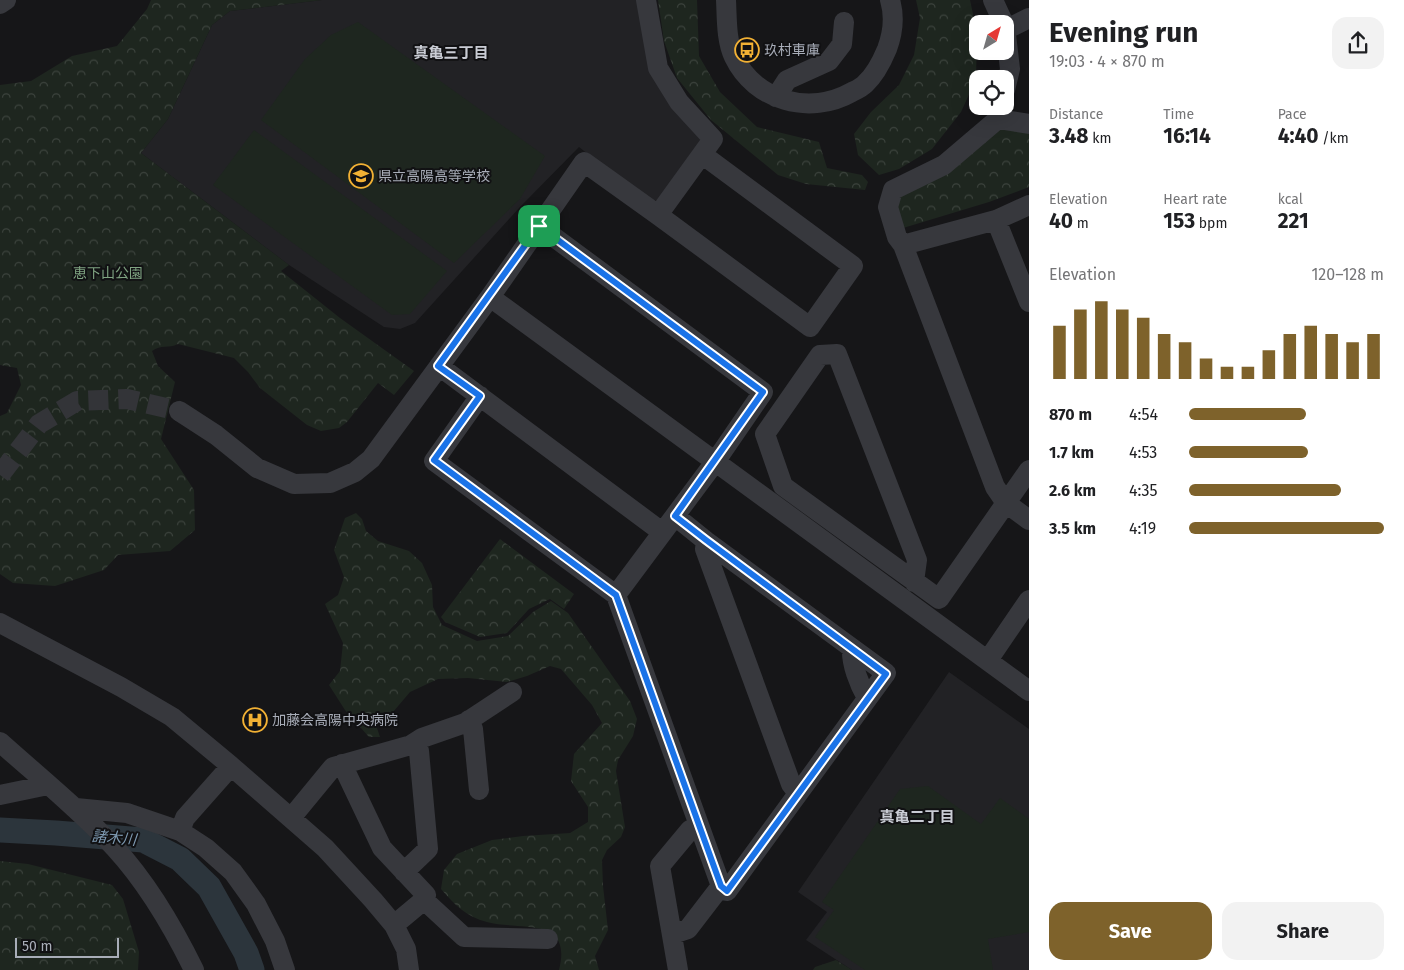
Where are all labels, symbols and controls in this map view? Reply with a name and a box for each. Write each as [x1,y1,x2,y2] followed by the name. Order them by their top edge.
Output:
[969,15,1014,60] north arrow
[969,15,1014,115] map controls
[1049,16,1198,49] text: Evening run
[1332,17,1384,69] button: share
[734,37,760,63] bus stop icon: 玖村車庫
[764,42,820,59] place label: 玖村車庫
[413,44,489,62] district label: 真亀三丁目
[1049,52,1165,71] text: 19:03 · 4 × 870 m
[969,70,1014,115] button: locate
[1049,106,1103,123] text: Distance
[1163,106,1194,123] text: Time
[1278,106,1307,123] text: Pace
[1049,123,1089,149] text: 3.48
[1163,123,1211,149] text: 16:14
[1278,123,1319,149] text: 4:40
[1089,130,1111,147] text: km
[1319,130,1349,147] text: /km
[348,163,374,189] school or university icon: 県立高陽高等学校
[378,168,490,185] place label: 県立高陽高等学校
[1049,191,1108,208] text: Elevation
[1163,191,1227,208] text: Heart rate
[1278,191,1303,208] text: kcal
[518,205,560,247] pin
[1049,208,1073,234] text: 40
[1163,208,1195,234] text: 153
[1278,208,1309,234] text: 221
[525,212,553,240] icon: arrive
[1073,215,1089,232] text: m
[1195,215,1227,232] text: bpm
[73,265,143,282] park label: 恵下山公園
[1049,265,1116,284] text: Elevation
[1311,265,1384,284] text: 120–128 m
[1049,405,1092,424] text: 870 m
[1129,405,1158,424] text: 4:54
[1049,443,1094,462] text: 1.7 km
[1129,443,1157,462] text: 4:53
[1049,481,1096,500] text: 2.6 km
[1129,481,1158,500] text: 4:35
[1049,519,1096,538] text: 3.5 km
[1129,519,1156,538] text: 4:19
[242,707,268,733] hospital icon: 加藤会高陽中央病院
[272,712,398,729] place label: 加藤会高陽中央病院
[879,808,955,826] district label: 真亀二丁目
[91,827,139,849] water label: 諸木川
[1049,902,1212,960] button: Save
[1222,902,1384,960] button: Share
[15,935,119,958] scale bar
[22,938,53,955] text: 50 m

